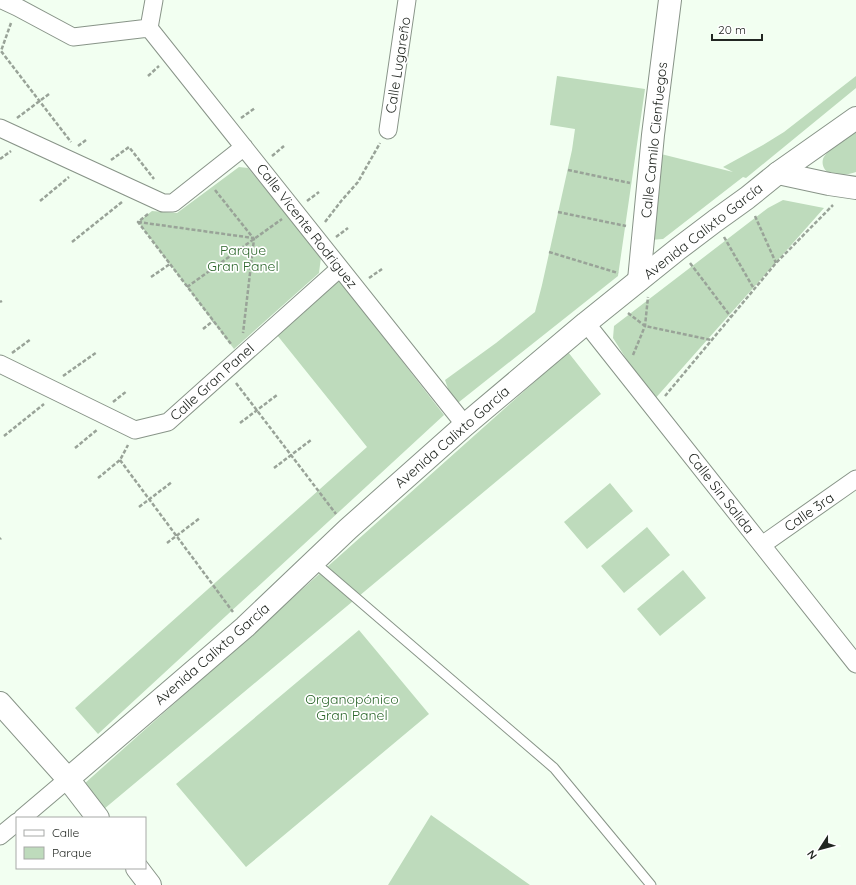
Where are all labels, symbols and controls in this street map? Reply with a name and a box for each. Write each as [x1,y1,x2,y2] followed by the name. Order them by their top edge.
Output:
[381,15,415,115] street label: Calle Lugareño
[712,16,762,42] scale bar
[718,22,746,37] text: 20 m
[637,61,671,219] street label: Calle Camilo Cienfuegos
[253,160,362,292] street label: Calle Vicente Rodriguez
[640,179,766,283] street label: Avenida Calixto García
[207,241,279,275] park label: Parque Gran Panel
[166,340,258,424] street label: Calle Gran Panel
[391,382,513,492] street label: Avenida Calixto García
[684,449,758,537] street label: Calle Sin Salida
[781,488,837,536] street label: Calle 3ra
[151,599,273,709] street label: Avenida Calixto García
[305,690,399,724] park label: Organopónico Gran Panel
[16,817,146,869] legend
[52,825,80,840] text: Calle
[800,829,840,869] north arrow
[52,845,92,860] text: Parque
[804,847,820,862] text: N

